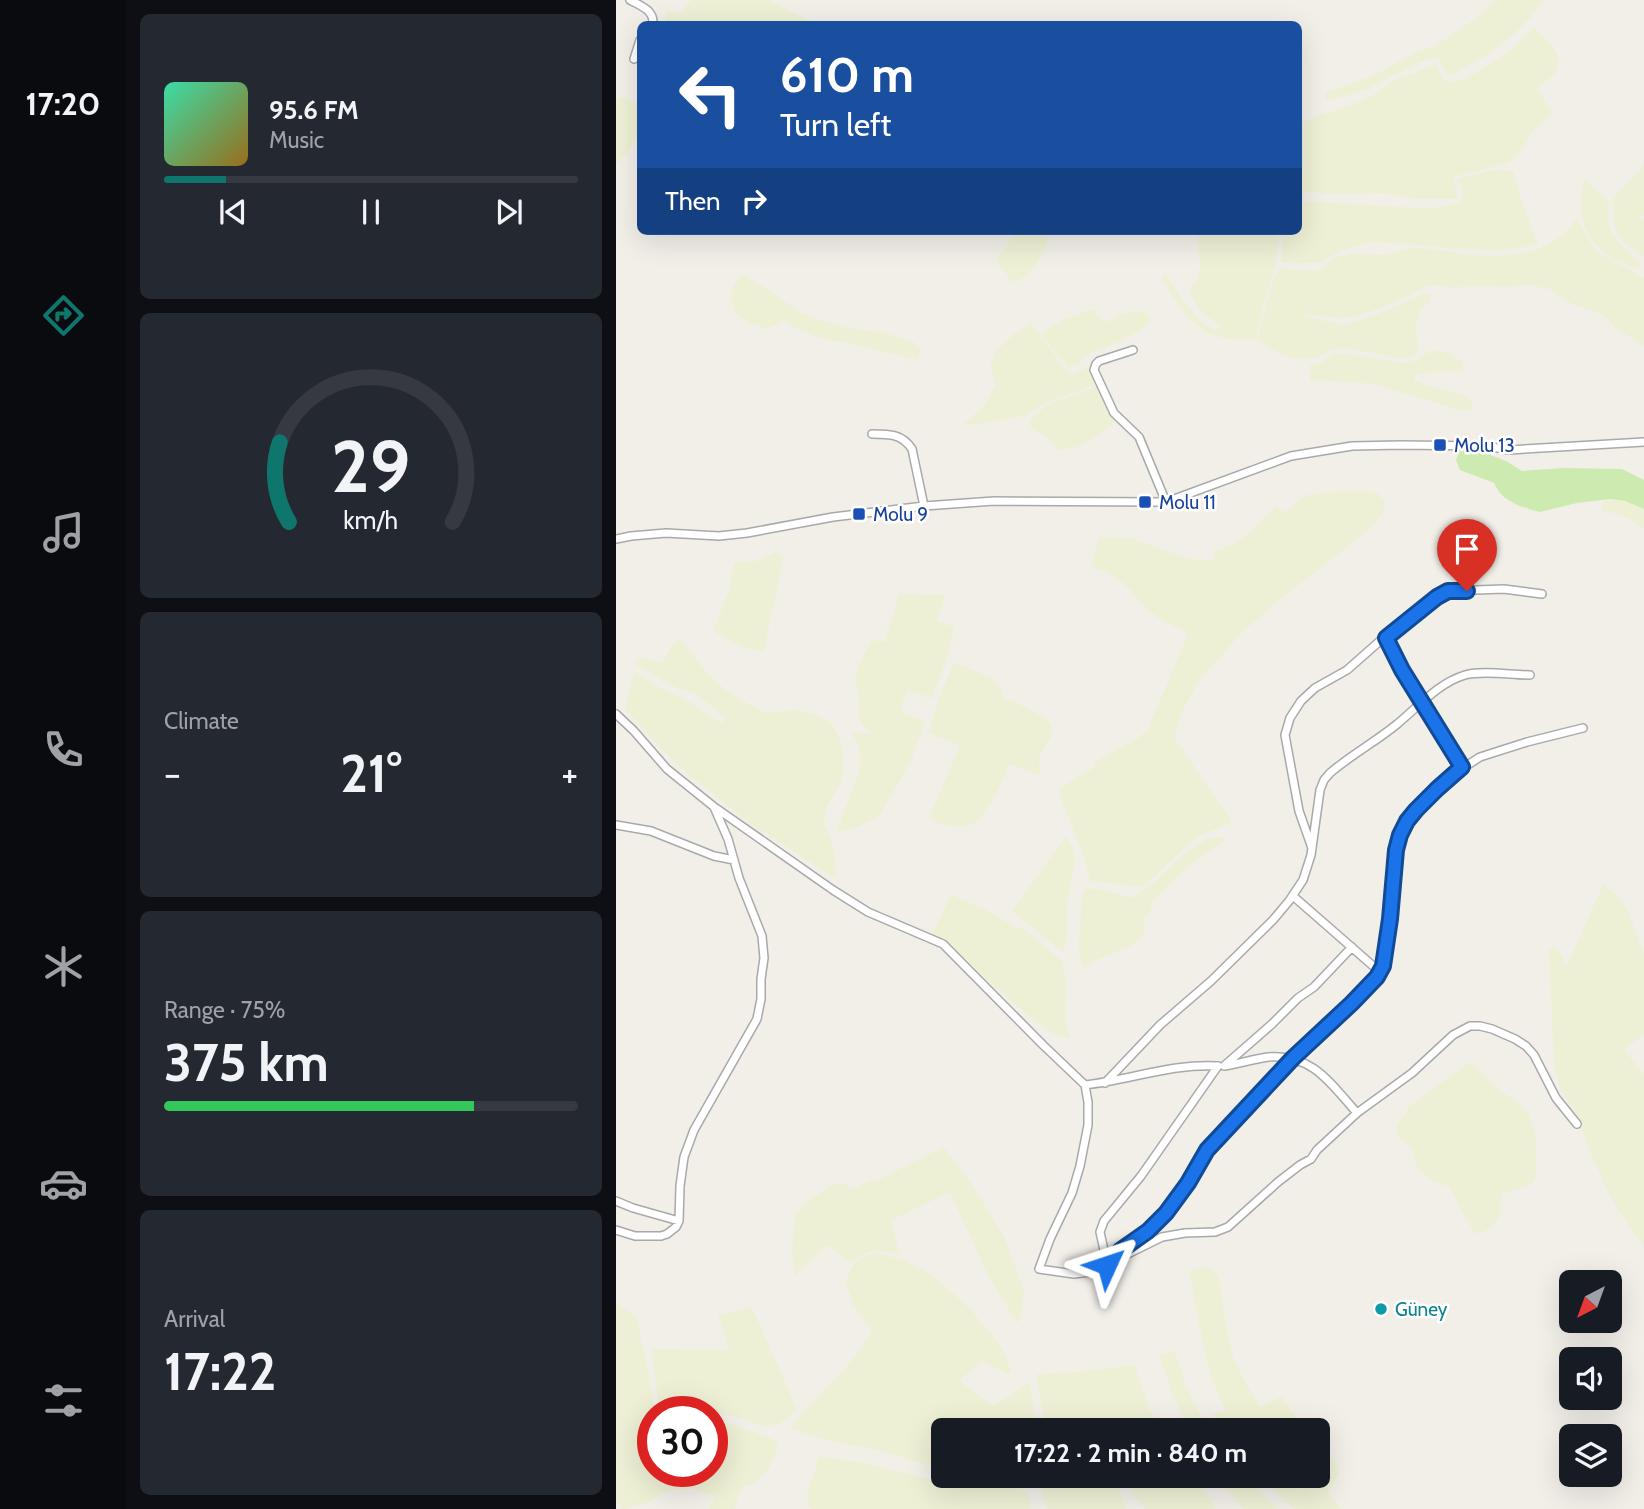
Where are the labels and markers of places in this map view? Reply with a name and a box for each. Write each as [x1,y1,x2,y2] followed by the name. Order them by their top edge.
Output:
[1454,434,1515,457] place label: Molu 13
[1432,437,1448,453] marker: Molu 13
[1159,491,1216,514] place label: Molu 11
[1137,494,1153,510] marker: Molu 11
[873,503,928,526] place label: Molu 9
[851,506,867,522] marker: Molu 9
[1437,519,1497,591] pin
[1395,1298,1448,1321] place label: Güney
[1373,1301,1389,1317] marker: Güney

